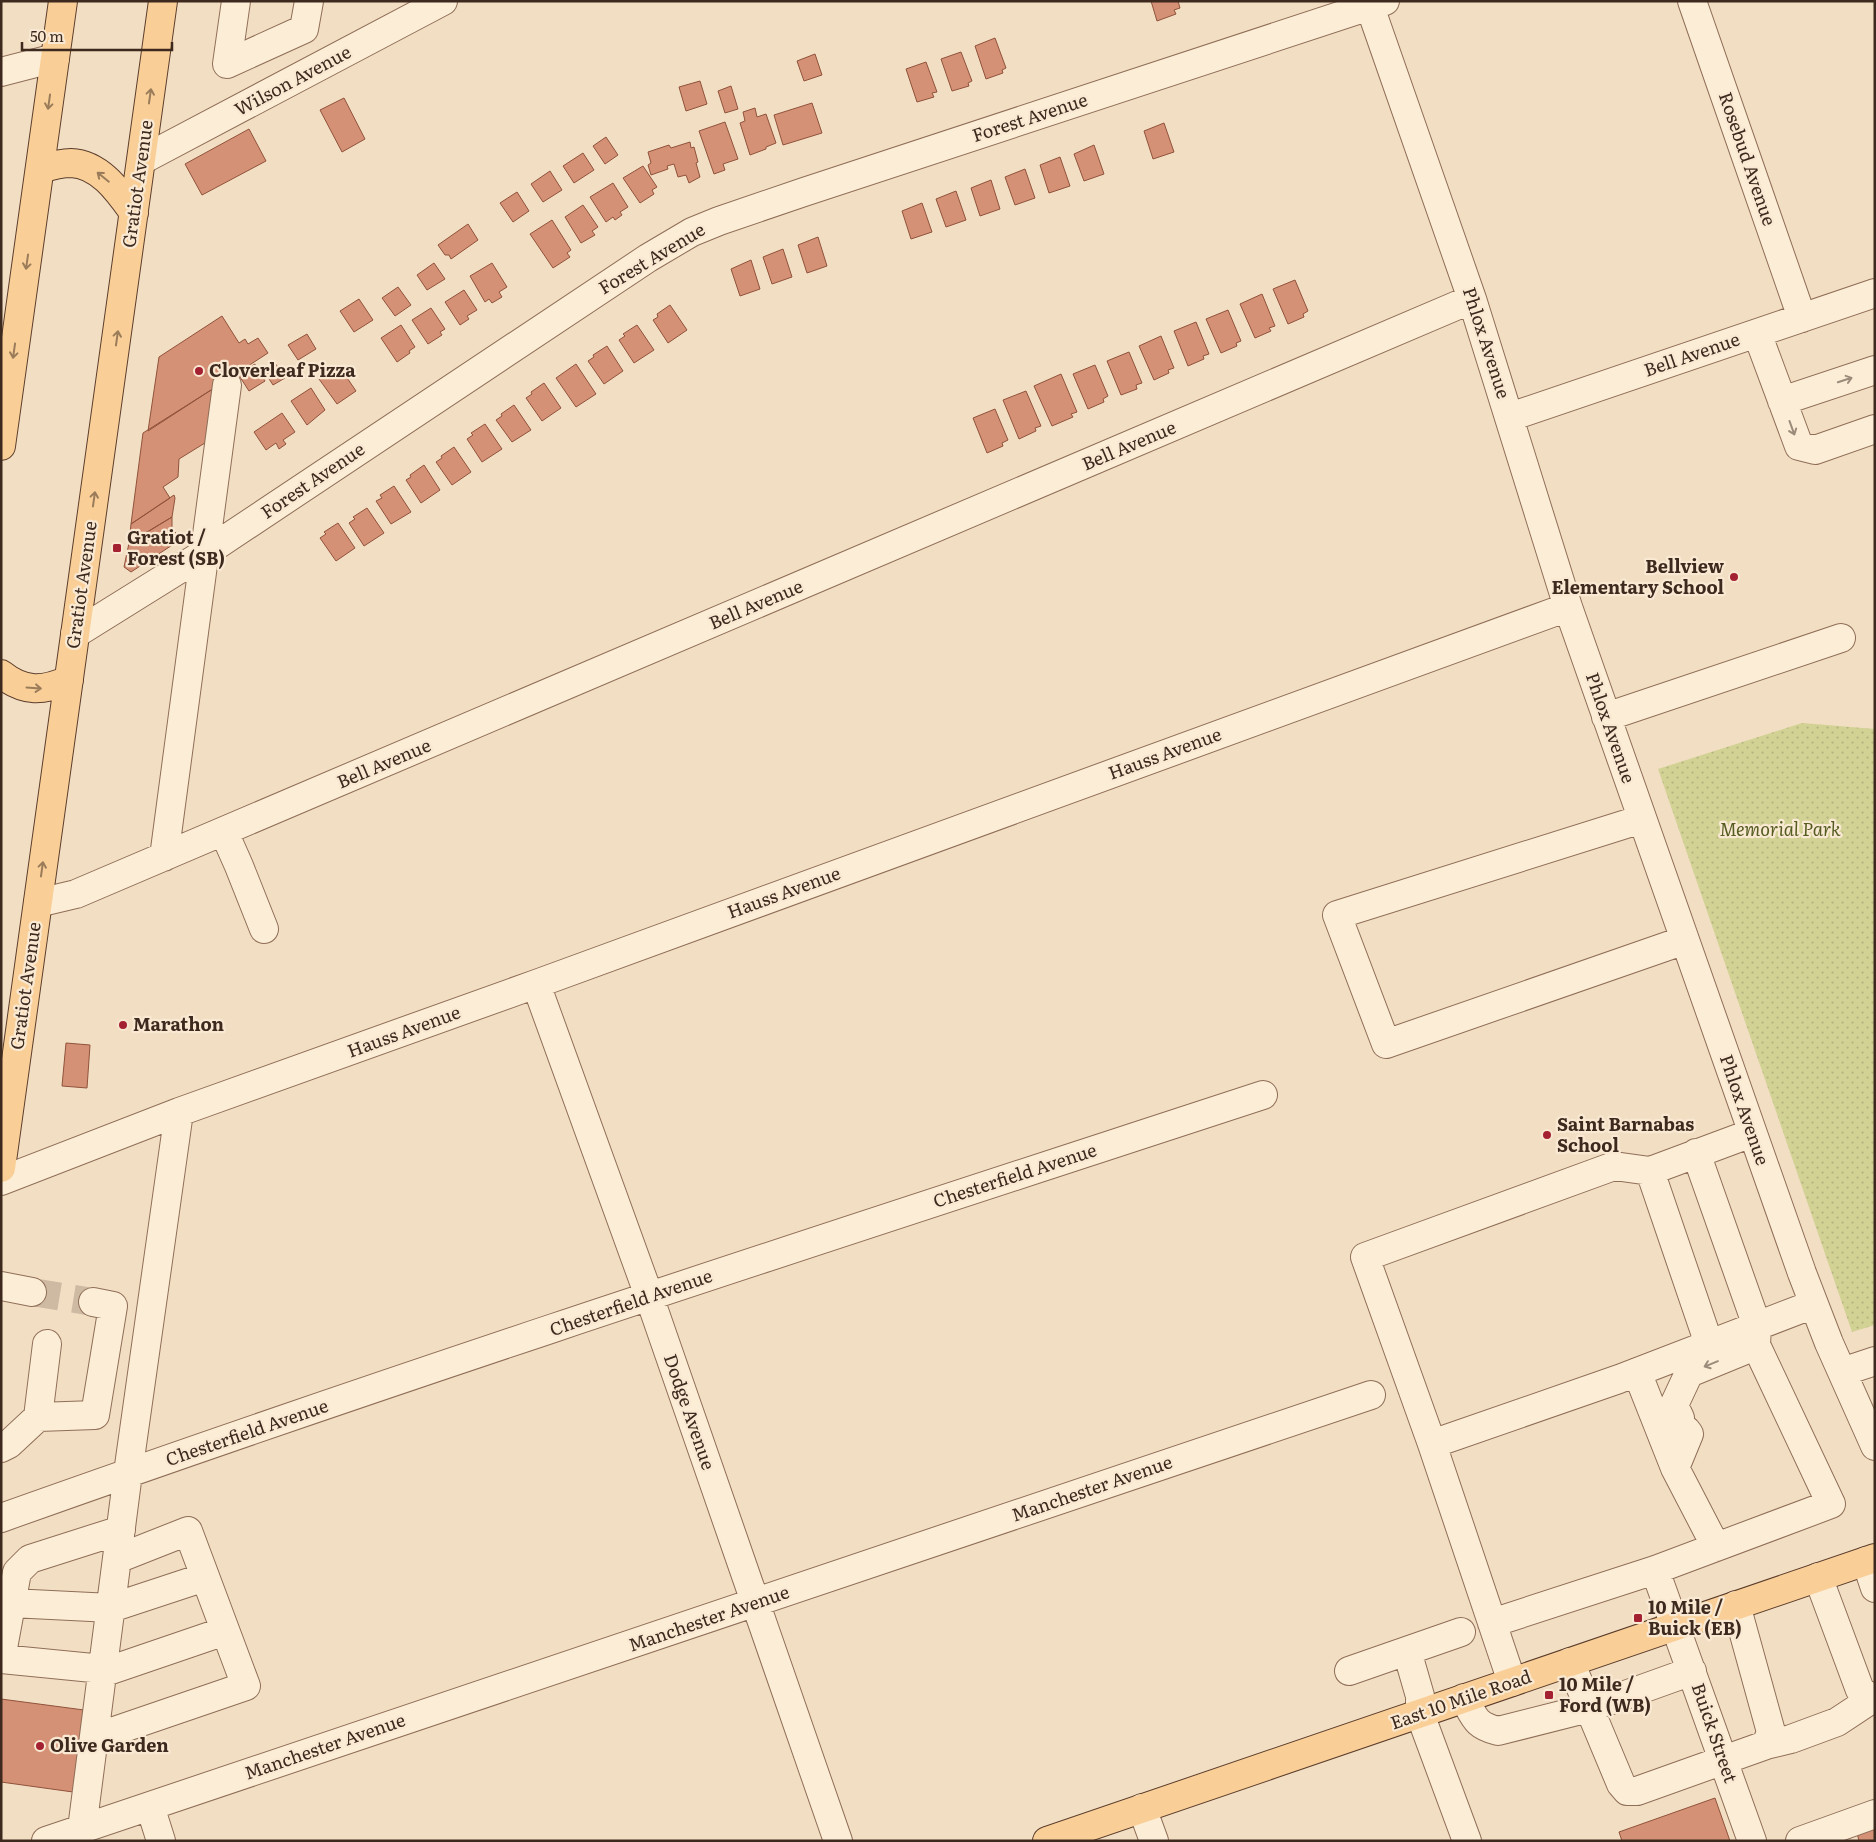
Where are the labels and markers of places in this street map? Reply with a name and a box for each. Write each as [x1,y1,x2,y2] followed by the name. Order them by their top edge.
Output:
[209,356,356,383] place label: Cloverleaf Pizza
[193,365,205,377] marker: Cloverleaf Pizza
[127,523,225,571] place label: Gratiot / Forest (SB)
[111,542,123,554] marker: Gratiot / Forest (SB)
[1552,552,1725,600] place label: Bellview Elementary School
[1728,571,1740,583] marker: Bellview Elementary School
[133,1010,225,1037] place label: Marathon
[117,1019,129,1031] marker: Marathon
[1557,1110,1694,1158] place label: Saint Barnabas School
[1541,1129,1553,1141] marker: Saint Barnabas School
[1648,1593,1742,1641] place label: 10 Mile / Buick (EB)
[1632,1612,1644,1624] marker: 10 Mile / Buick (EB)
[1559,1670,1651,1718] place label: 10 Mile / Ford (WB)
[1543,1689,1555,1701] marker: 10 Mile / Ford (WB)
[50,1731,169,1758] place label: Olive Garden
[34,1740,46,1752] marker: Olive Garden

